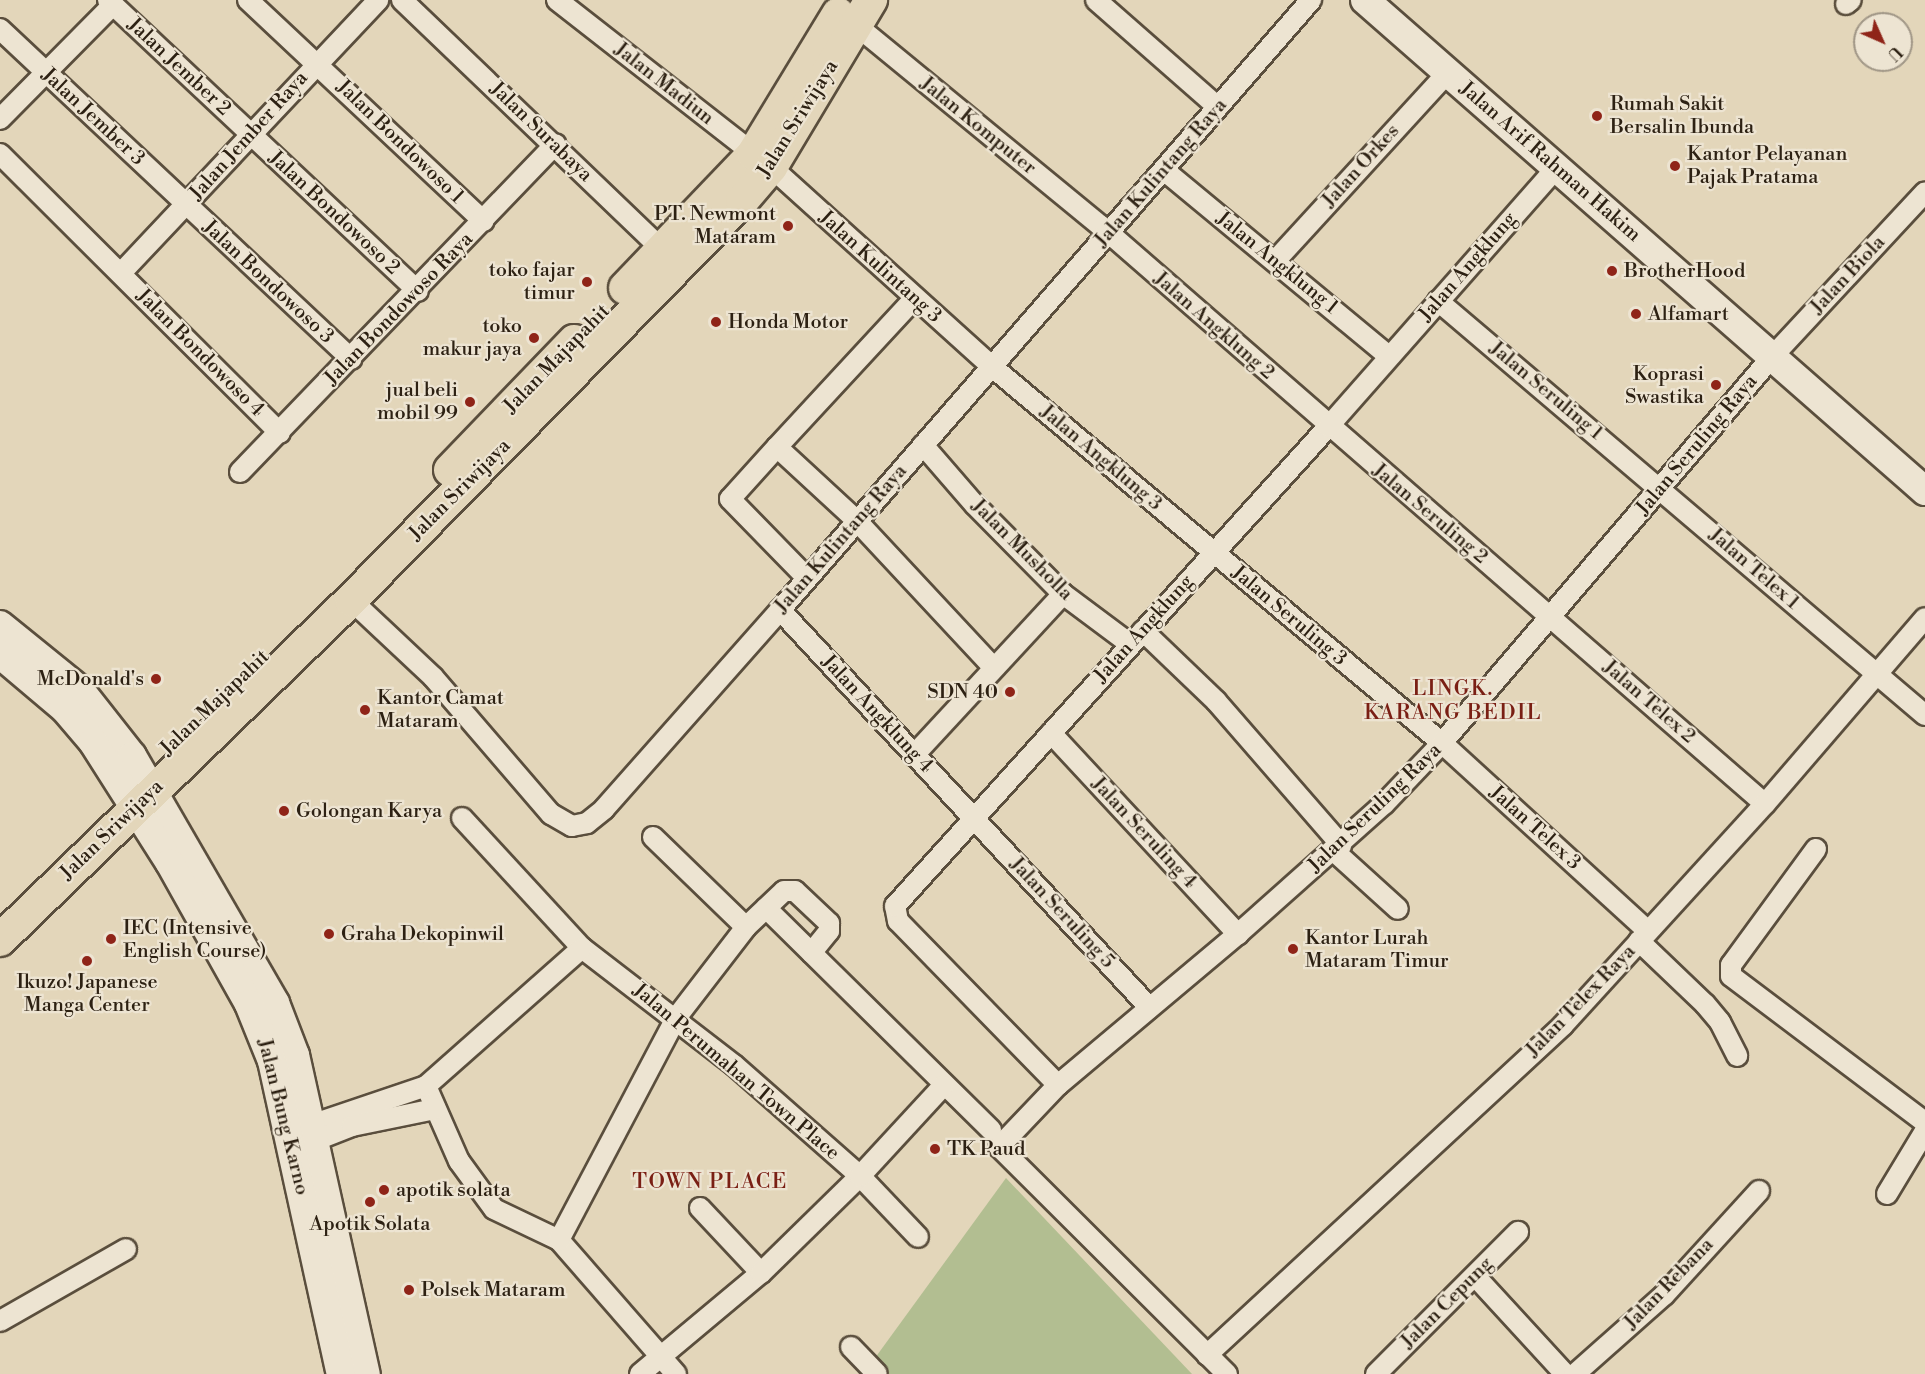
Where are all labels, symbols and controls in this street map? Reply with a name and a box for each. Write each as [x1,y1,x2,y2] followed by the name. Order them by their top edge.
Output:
[1853,12,1913,72] north arrow
[122,13,236,121] street label: Jalan Jember 2
[609,38,719,130] street label: Jalan Madiun
[1883,42,1906,65] text: U
[752,56,844,182] street label: Jalan Sriwijaya
[36,63,150,171] street label: Jalan Jember 3
[185,67,313,205] street label: Jalan Jember Raya
[915,72,1041,180] street label: Jalan Komputer
[331,75,469,209] street label: Jalan Bondowoso 1
[485,77,597,187] street label: Jalan Surabaya
[1455,77,1645,247] street label: Jalan Arif Rahman Hakim
[1610,92,1754,139] place label: Rumah Sakit Bersalin Ibunda
[1090,94,1232,252] street label: Jalan Kulintang Raya
[1588,107,1606,125] marker: Rumah Sakit Bersalin Ibunda
[1317,119,1405,213] street label: Jalan Orkes
[1687,142,1847,189] place label: Kantor Pelayanan Pajak Pratama
[263,146,405,280] street label: Jalan Bondowoso 2
[1668,159,1682,173] marker: Kantor Pelayanan Pajak Pratama
[654,202,776,249] place label: PT. Newmont Mataram
[814,206,946,328] street label: Jalan Kulintang 3
[1211,207,1343,319] street label: Jalan Angklung 1
[1414,208,1522,326] street label: Jalan Angklung
[198,215,338,349] street label: Jalan Bondowoso 3
[781,219,795,233] marker: PT. Newmont Mataram
[320,228,478,390] street label: Jalan Bondowoso Raya
[1806,231,1890,319] street label: Jalan Biola
[489,258,575,305] place label: toko fajar timur
[1624,259,1745,283] place label: BrotherHood
[1605,264,1619,278] marker: BrotherHood
[1149,267,1279,385] street label: Jalan Angklung 2
[580,275,594,289] marker: toko fajar timur
[131,284,269,422] street label: Jalan Bondowoso 4
[499,300,615,418] street label: Jalan Majapahit
[1648,302,1729,326] place label: Alfamart
[1629,307,1643,321] marker: Alfamart
[728,310,848,334] place label: Honda Motor
[423,314,522,361] place label: toko makur jaya
[709,315,723,329] marker: Honda Motor
[527,331,541,345] marker: toko makur jaya
[1485,337,1607,445] street label: Jalan Seruling 1
[1625,362,1704,409] place label: Koprasi Swastika
[1631,370,1763,520] street label: Jalan Seruling Raya
[377,378,458,425] place label: jual beli mobil 99
[1709,378,1723,392] marker: Koprasi Swastika
[463,395,477,409] marker: jual beli mobil 99
[1035,400,1167,516] street label: Jalan Angklung 3
[404,434,516,546] street label: Jalan Sriwijaya
[1367,459,1493,569] street label: Jalan Seruling 2
[770,460,912,618] street label: Jalan Kulintang Raya
[966,494,1078,606] street label: Jalan Musholla
[1704,523,1804,615] street label: Jalan Telex 1
[1227,561,1351,671] street label: Jalan Seruling 3
[1089,570,1199,688] street label: Jalan Angklung
[156,645,274,761] street label: Jalan Majapahit
[816,650,938,778] street label: Jalan Angklung 4
[1598,655,1700,749] street label: Jalan Telex 2
[37,667,144,691] place label: McDonald's
[149,672,163,686] marker: McDonald's
[1364,676,1542,726] district label: LINGK. KARANG BEDIL
[927,680,998,704] place label: SDN 40
[1003,685,1017,699] marker: SDN 40
[377,686,504,733] place label: Kantor Camat Mataram
[358,703,372,717] marker: Kantor Camat Mataram
[1303,738,1447,878] street label: Jalan Seruling Raya
[1086,772,1202,894] street label: Jalan Seruling 4
[55,775,169,885] street label: Jalan Sriwijaya
[1485,781,1585,875] street label: Jalan Telex 3
[296,799,442,823] place label: Golongan Karya
[277,804,291,818] marker: Golongan Karya
[1005,853,1119,973] street label: Jalan Seruling 5
[123,916,266,963] place label: IEC (Intensive English Course)
[341,922,504,946] place label: Graha Dekopinwil
[1305,926,1449,973] place label: Kantor Lurah Mataram Timur
[322,927,336,941] marker: Graha Dekopinwil
[104,932,118,946] marker: IEC (Intensive English Course)
[1521,940,1641,1062] street label: Jalan Telex Raya
[1286,942,1300,956] marker: Kantor Lurah Mataram Timur
[80,954,94,968] marker: Ikuzo! Japanese Manga Center
[16,970,158,1017] place label: Ikuzo! Japanese Manga Center
[628,978,844,1166] street label: Jalan Perumahan Town Place
[252,1036,314,1198] street label: Jalan Bung Karno
[947,1137,1025,1161] place label: TK Paud
[928,1142,942,1156] marker: TK Paud
[632,1169,788,1195] district label: TOWN PLACE
[396,1178,511,1202] place label: apotik solata
[377,1183,391,1197] marker: apotik solata
[363,1195,377,1209] marker: Apotik Solata
[310,1212,430,1236] place label: Apotik Solata
[1619,1233,1719,1335] street label: Jalan Rebana
[1396,1252,1498,1354] street label: Jalan Cepung
[421,1278,565,1302] place label: Polsek Mataram
[402,1283,416,1297] marker: Polsek Mataram

